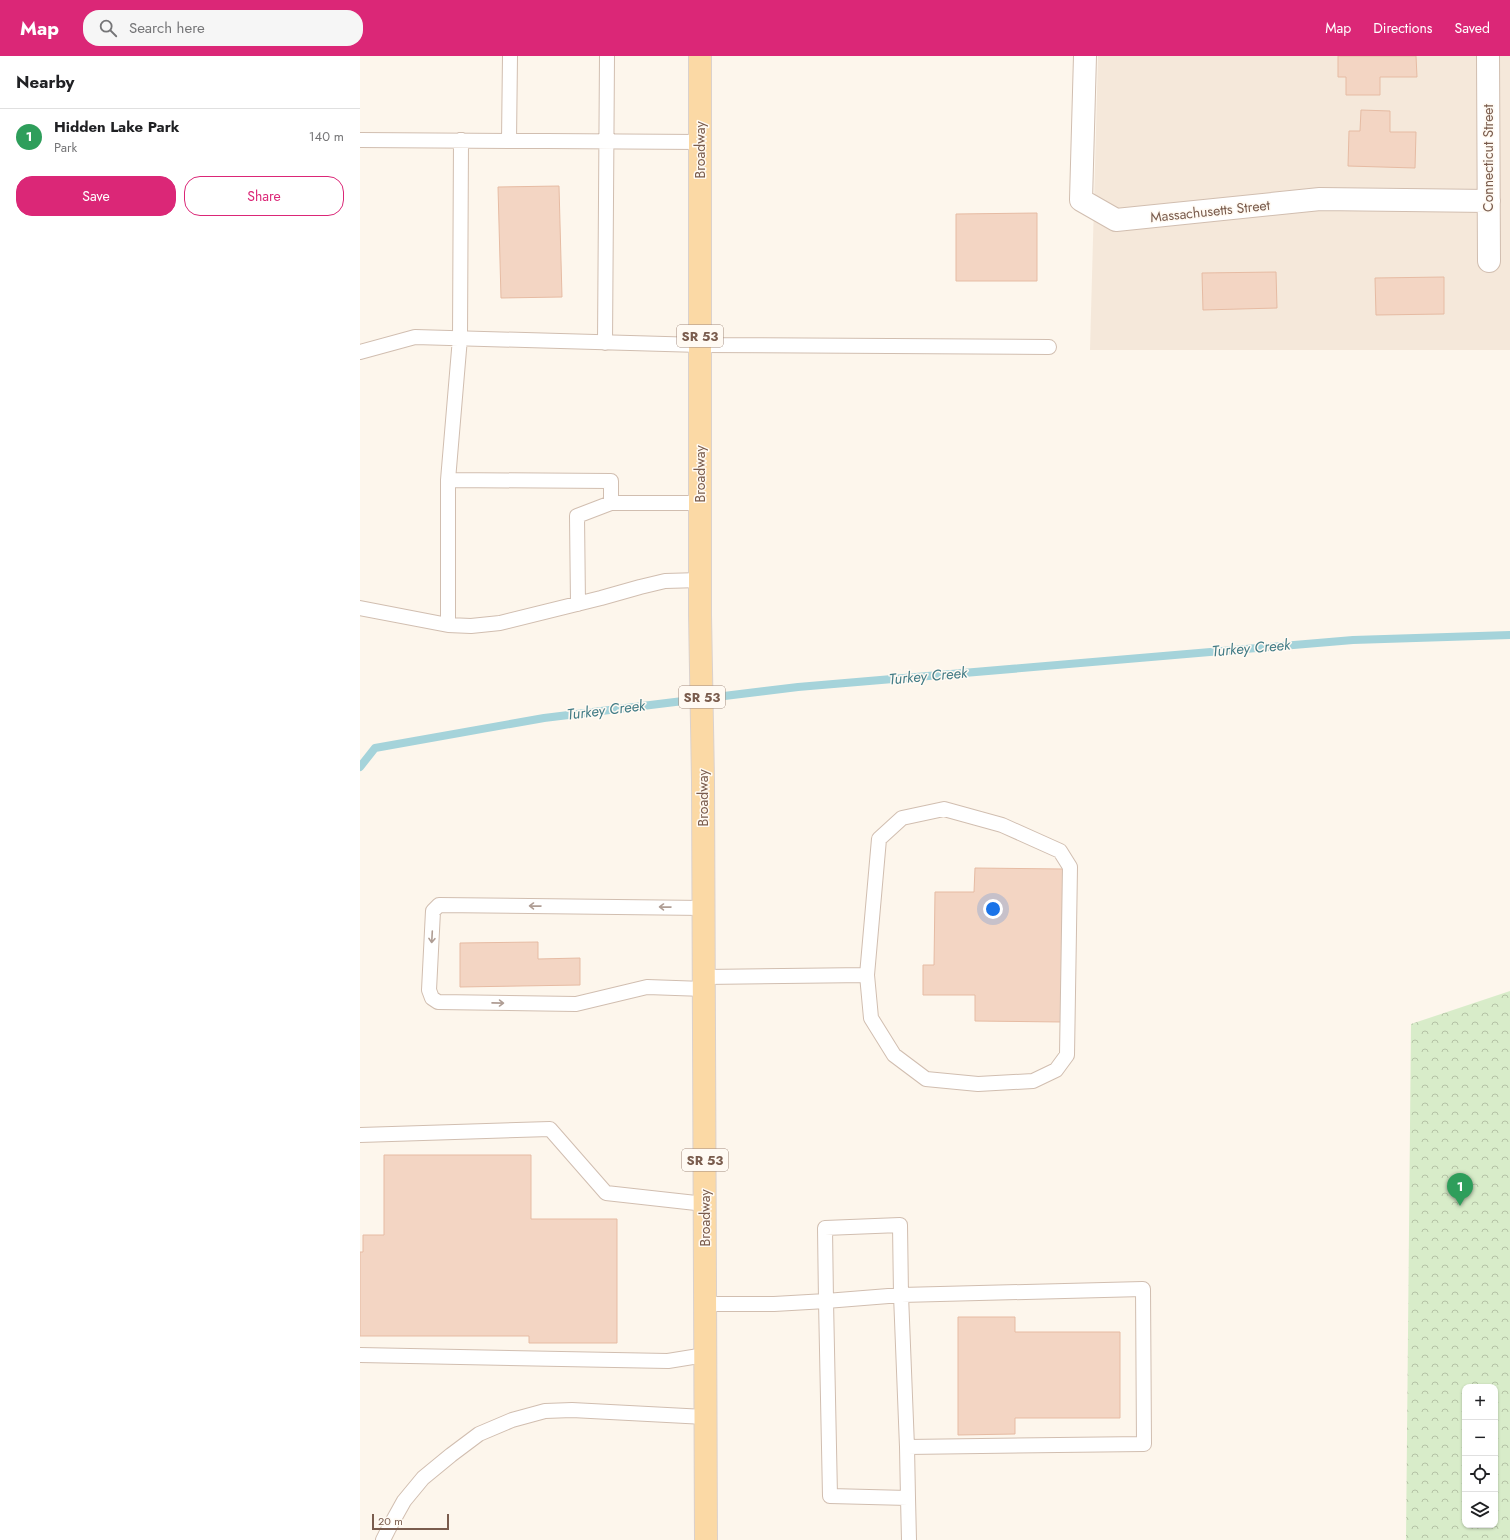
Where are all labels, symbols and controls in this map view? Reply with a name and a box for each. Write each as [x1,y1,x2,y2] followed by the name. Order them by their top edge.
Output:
[83,10,363,46] search box
[20,15,59,42] text: Map
[97,17,119,39] icon: search
[129,17,205,39] text: Search here
[1325,18,1351,38] text: Map
[1373,18,1433,38] text: Directions
[1455,18,1490,38] text: Saved
[16,70,74,94] text: Nearby
[1478,103,1498,212] street label: Connecticut Street
[54,116,180,138] text: Hidden Lake Park
[690,121,710,179] street label: Broadway
[26,127,32,146] text: 1
[309,127,344,146] text: 140 m
[54,138,77,157] text: Park
[16,176,176,216] button: Save
[184,176,344,216] button: Share
[1149,195,1271,227] street label: Massachusetts Street
[677,325,723,347] road number: SR 53
[690,445,710,503] street label: Broadway
[1211,634,1292,662] water label: Turkey Creek
[888,662,969,690] water label: Turkey Creek
[679,686,725,708] road number: SR 53
[566,694,647,726] water label: Turkey Creek
[693,769,713,827] street label: Broadway
[983,899,1003,919] your location
[529,902,542,909] one-way arrow
[659,903,672,911] one-way arrow
[428,930,435,943] one-way arrow
[491,999,504,1007] one-way arrow
[682,1149,728,1171] road number: SR 53
[1447,1173,1473,1206] pin: 1
[695,1189,715,1247] street label: Broadway
[1462,1384,1498,1528] map controls
[1462,1384,1498,1420] button: +
[1462,1420,1498,1456] button: −
[1462,1456,1498,1492] button: locate
[1462,1492,1498,1528] button: layers
[372,1512,449,1531] scale bar
[378,1513,403,1529] text: 20 m

